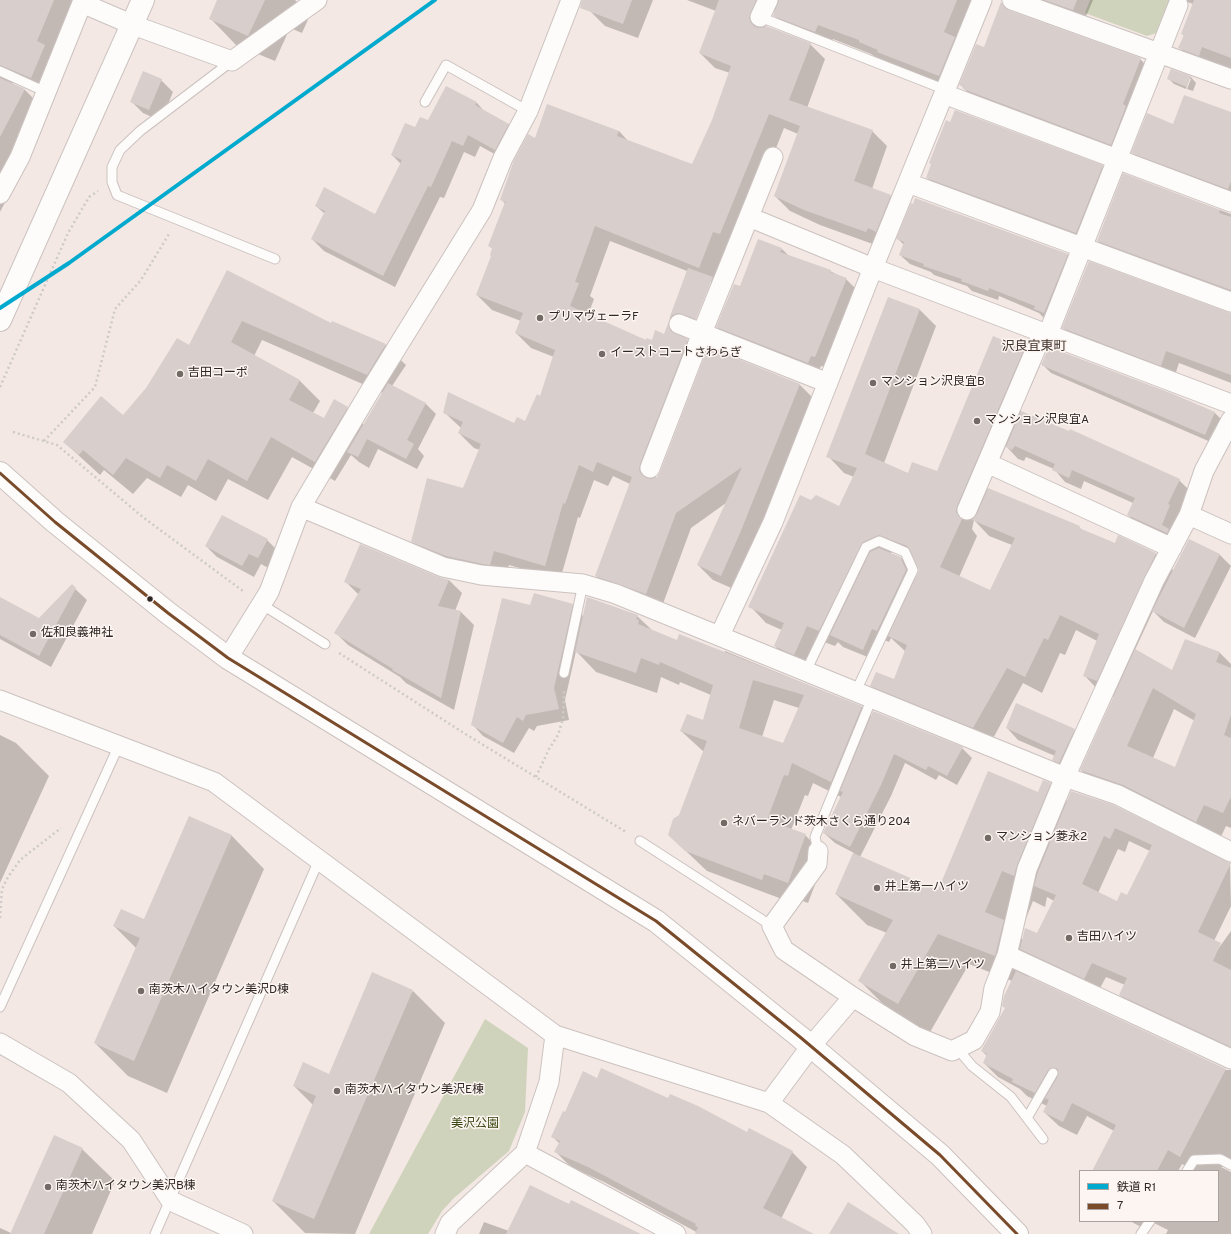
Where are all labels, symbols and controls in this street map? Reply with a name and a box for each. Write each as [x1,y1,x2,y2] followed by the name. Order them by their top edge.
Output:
[548,311,639,325] place label: プリマヴェーラF
[535,313,545,323] marker: プリマヴェーラF
[1002,339,1066,355] district label: 沢良宜東町
[610,347,742,361] place label: イーストコートさわらぎ
[597,349,607,359] marker: イーストコートさわらぎ
[188,367,248,381] place label: 吉田コーポ
[175,369,185,379] marker: 吉田コーポ
[881,376,985,390] place label: マンション沢良宜B
[868,378,878,388] marker: マンション沢良宜B
[985,414,1089,428] place label: マンション沢良宜A
[972,416,982,426] marker: マンション沢良宜A
[145,594,155,604] unlabelled marker
[41,627,113,641] place label: 佐和良義神社
[28,629,38,639] marker: 佐和良義神社
[732,816,910,830] place label: ネバーランド茨木さくら通り204
[719,818,729,828] marker: ネバーランド茨木さくら通り204
[996,831,1087,845] place label: マンション菱永2
[983,833,993,843] marker: マンション菱永2
[885,881,969,895] place label: 井上第一ハイツ
[872,883,882,893] marker: 井上第一ハイツ
[1077,931,1137,945] place label: 吉田ハイツ
[1064,933,1074,943] marker: 吉田ハイツ
[901,959,985,973] place label: 井上第二ハイツ
[888,961,898,971] marker: 井上第二ハイツ
[149,984,289,998] place label: 南茨木ハイタウン美沢D棟
[136,986,146,996] marker: 南茨木ハイタウン美沢D棟
[345,1084,484,1098] place label: 南茨木ハイタウン美沢E棟
[332,1086,342,1096] marker: 南茨木ハイタウン美沢E棟
[451,1118,499,1132] park label: 美沢公園
[1079,1170,1219,1222] legend
[56,1180,196,1194] place label: 南茨木ハイタウン美沢B棟
[1117,1180,1156,1196] text: 鉄道 R1
[43,1182,53,1192] marker: 南茨木ハイタウン美沢B棟
[1117,1198,1123,1214] text: 7

